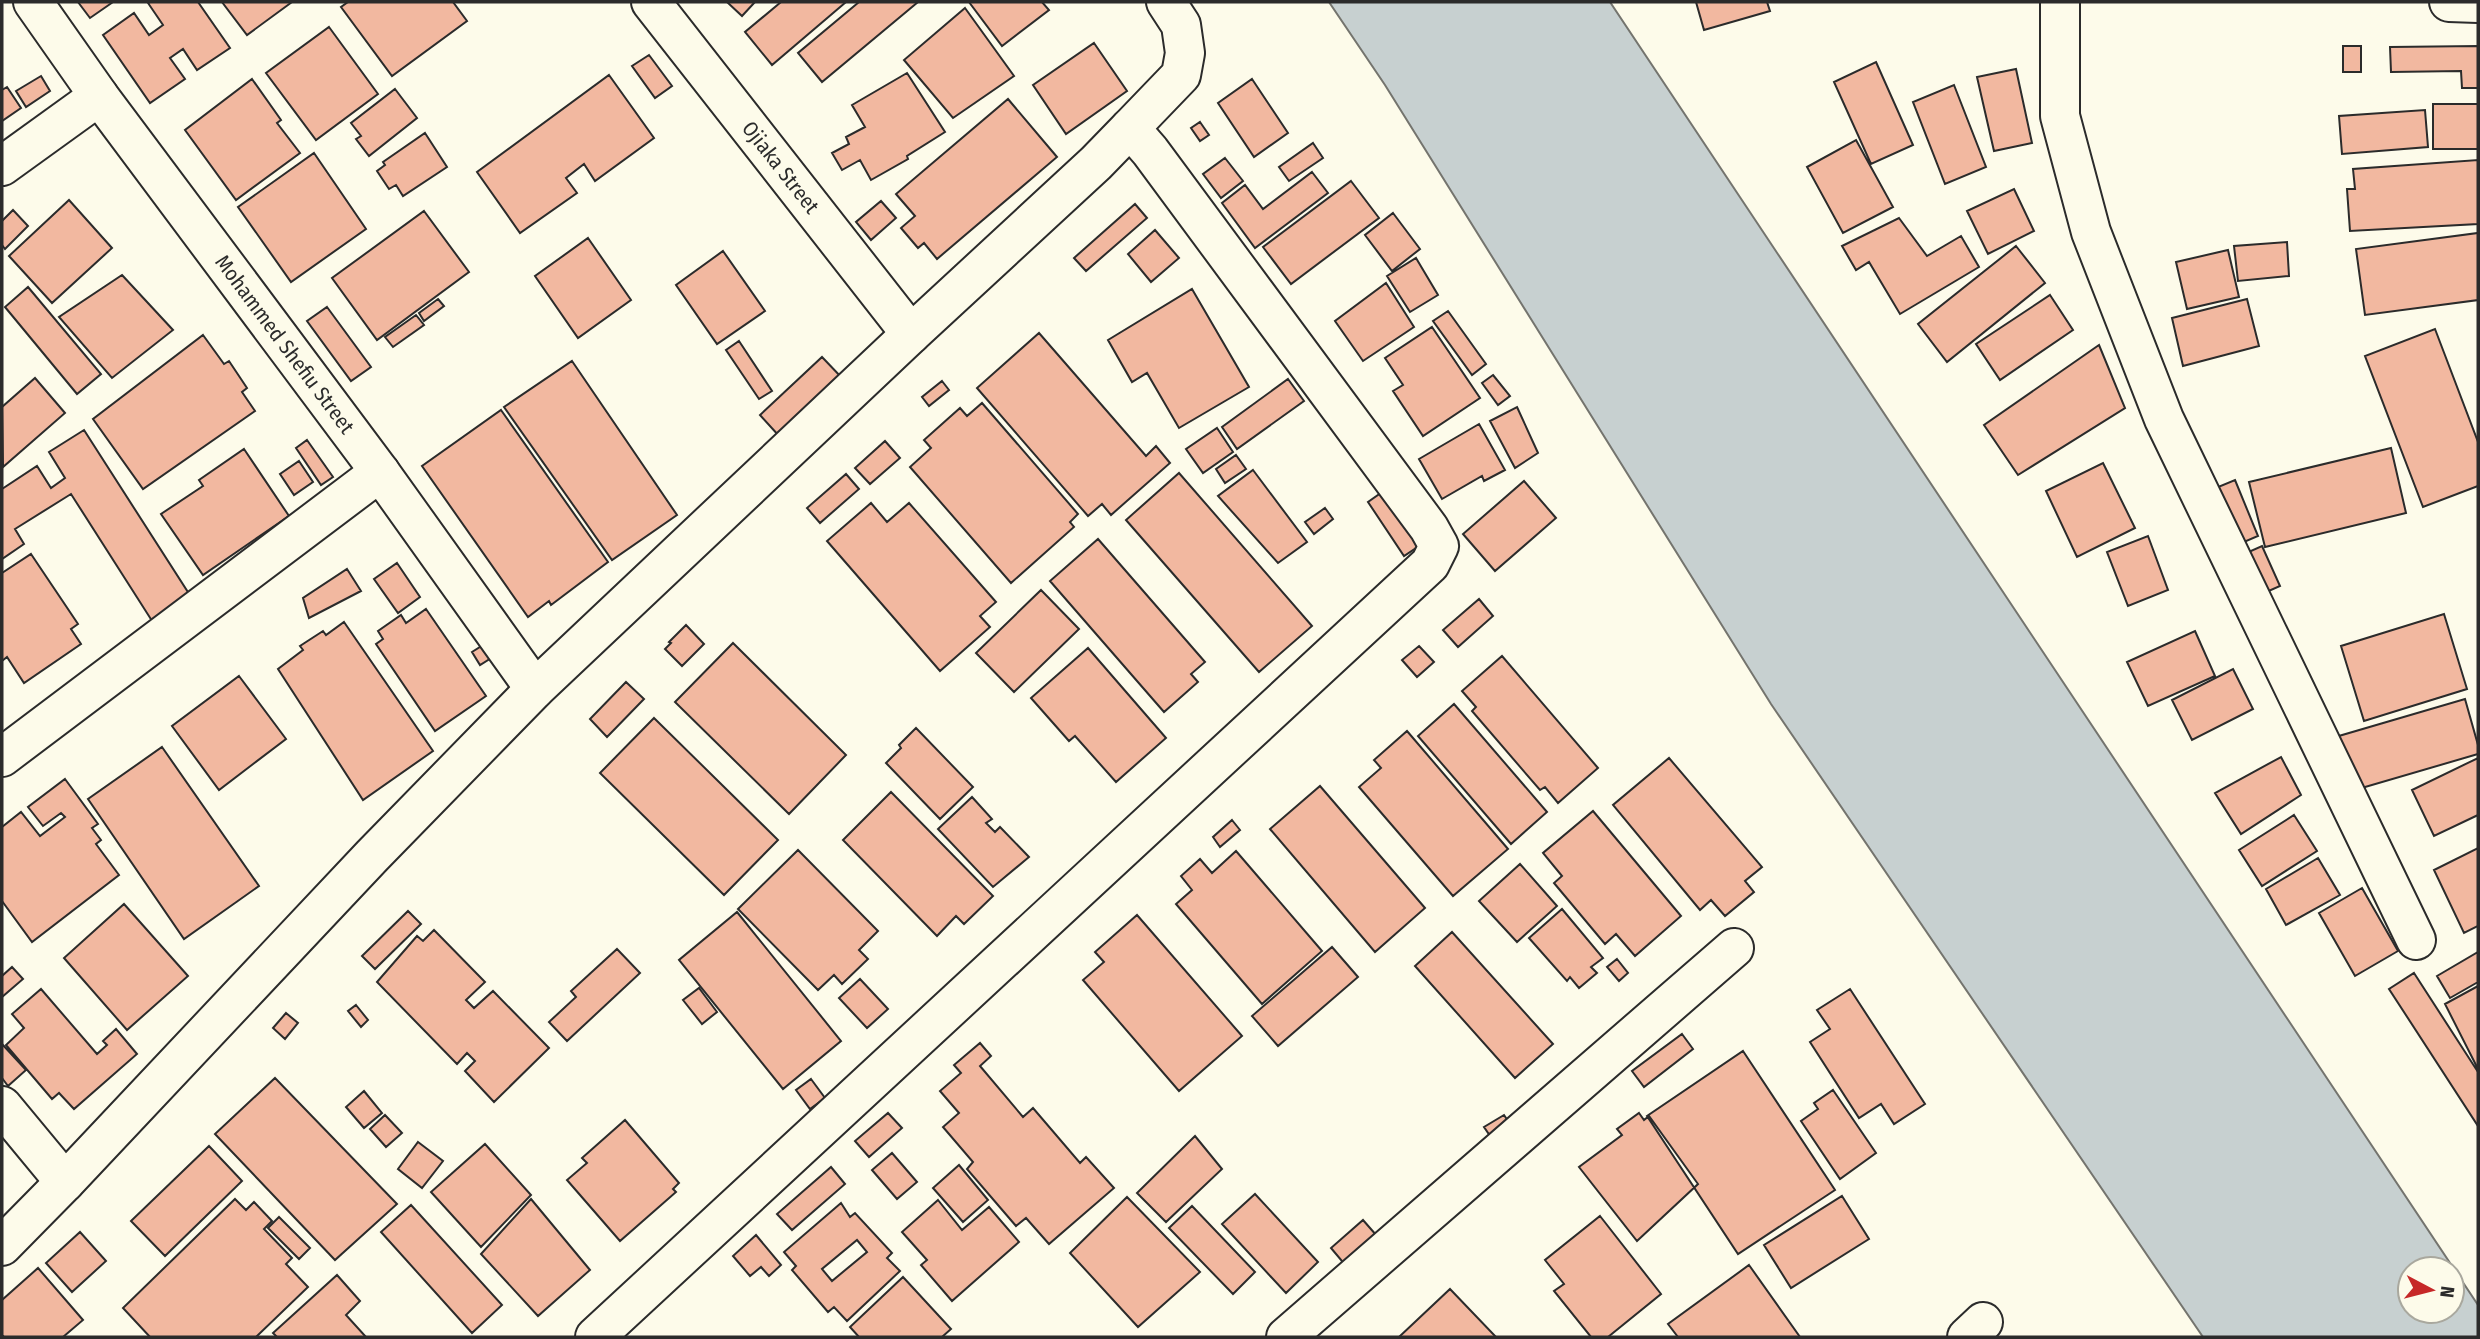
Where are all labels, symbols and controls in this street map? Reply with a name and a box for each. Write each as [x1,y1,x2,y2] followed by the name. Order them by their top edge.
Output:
[736,116,825,219] street label: Ojiaka Street
[209,250,360,439] street label: Mohammed Shefiu Street
[2396,1255,2466,1325] north arrow
[2435,1285,2459,1299] text: N

